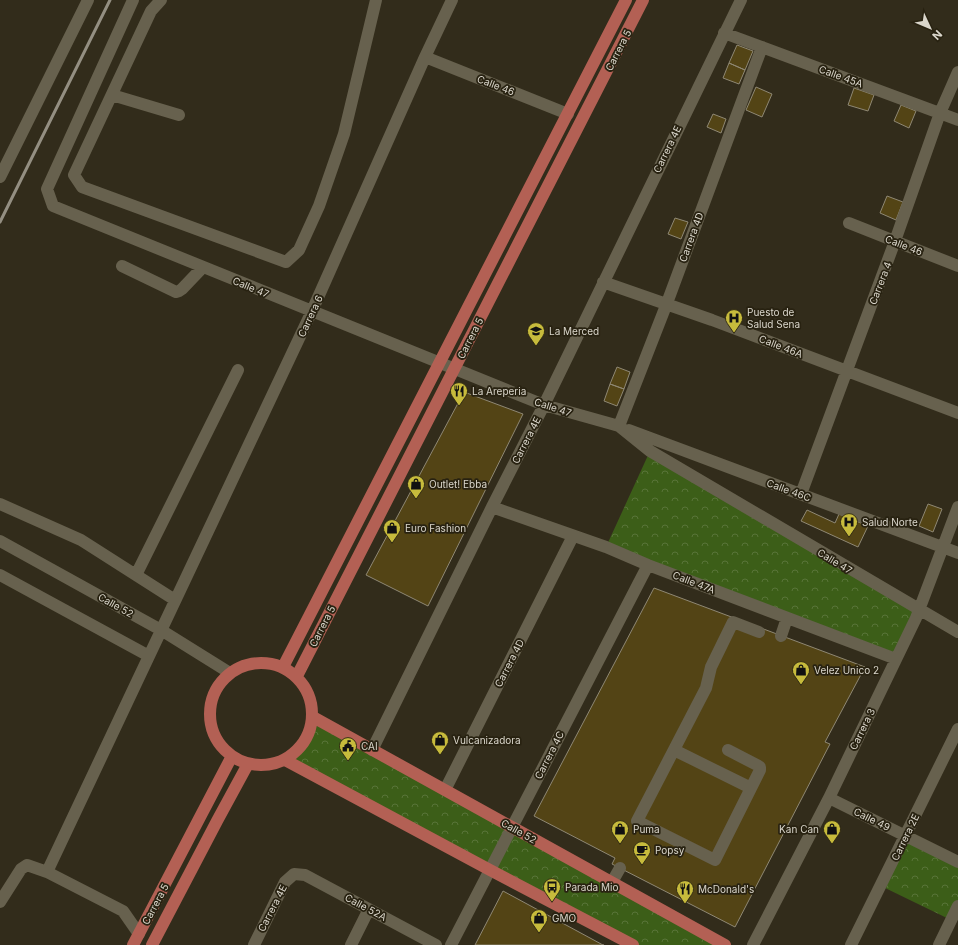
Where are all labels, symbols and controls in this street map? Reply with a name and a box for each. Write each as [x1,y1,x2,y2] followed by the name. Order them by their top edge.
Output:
[910,8,950,48] north arrow
[603,27,633,73] street label: Carrera 5
[929,27,945,43] text: N
[817,63,865,90] street label: Calle 45A
[476,72,516,98] street label: Calle 46
[650,123,684,175] street label: Carrera 4E
[676,210,706,264] street label: Carrera 4D
[884,232,924,258] street label: Calle 46
[866,260,894,306] street label: Carrera 4
[231,274,271,300] street label: Calle 47
[295,293,325,339] street label: Carrera 6
[747,306,800,330] place label: Puesto de Salud Sena
[724,308,744,333] hospital icon: Puesto de Salud Sena
[455,315,485,361] street label: Carrera 5
[526,321,546,346] school or university icon: La Merced
[549,325,599,337] place label: La Merced
[757,332,805,360] street label: Calle 46A
[449,381,469,406] restaurant icon: La Areperia
[472,385,526,397] place label: La Areperia
[533,395,573,419] street label: Calle 47
[509,415,543,465] street label: Carrera 4E
[406,474,426,499] shop icon: Outlet! Ebba
[765,476,813,504] street label: Calle 46C
[429,478,487,490] place label: Outlet! Ebba
[839,512,859,537] hospital icon: Salud Norte
[862,516,918,528] place label: Salud Norte
[382,518,402,543] shop icon: Euro Fashion
[405,522,466,534] place label: Euro Fashion
[815,546,855,576] street label: Calle 47
[671,568,717,596] street label: Calle 47A
[96,590,136,620] street label: Calle 52
[307,603,337,649] street label: Carrera 5
[492,637,526,689] street label: Carrera 4D
[791,660,811,685] shop icon: Velez Unico 2
[814,664,879,676] place label: Velez Unico 2
[847,706,877,752] street label: Carrera 3
[532,729,566,781] street label: Carrera 4C
[430,730,450,755] shop icon: Vulcanizadora
[453,734,521,746] place label: Vulcanizadora
[338,736,358,761] public building icon: CAI
[361,740,378,752] place label: CAI
[852,805,892,833] street label: Calle 49
[889,812,921,862] street label: Carrera 2E
[499,816,539,846] street label: Calle 52
[610,819,630,844] shop icon: Puma
[822,819,842,844] shop icon: Kan Can
[633,823,660,835] place label: Puma
[779,823,819,835] place label: Kan Can
[632,840,652,865] cafe icon: Popsy
[655,844,685,856] place label: Popsy
[542,877,562,902] bus stop icon: Parada Mio
[675,879,695,904] restaurant icon: McDonald's
[565,881,618,893] place label: Parada Mio
[139,882,171,926] street label: Carrera 5
[255,883,289,933] street label: Carrera 4E
[698,883,754,895] place label: McDonald's
[343,891,389,923] street label: Calle 52A
[529,908,549,933] shop icon: GMO
[552,912,576,924] place label: GMO

